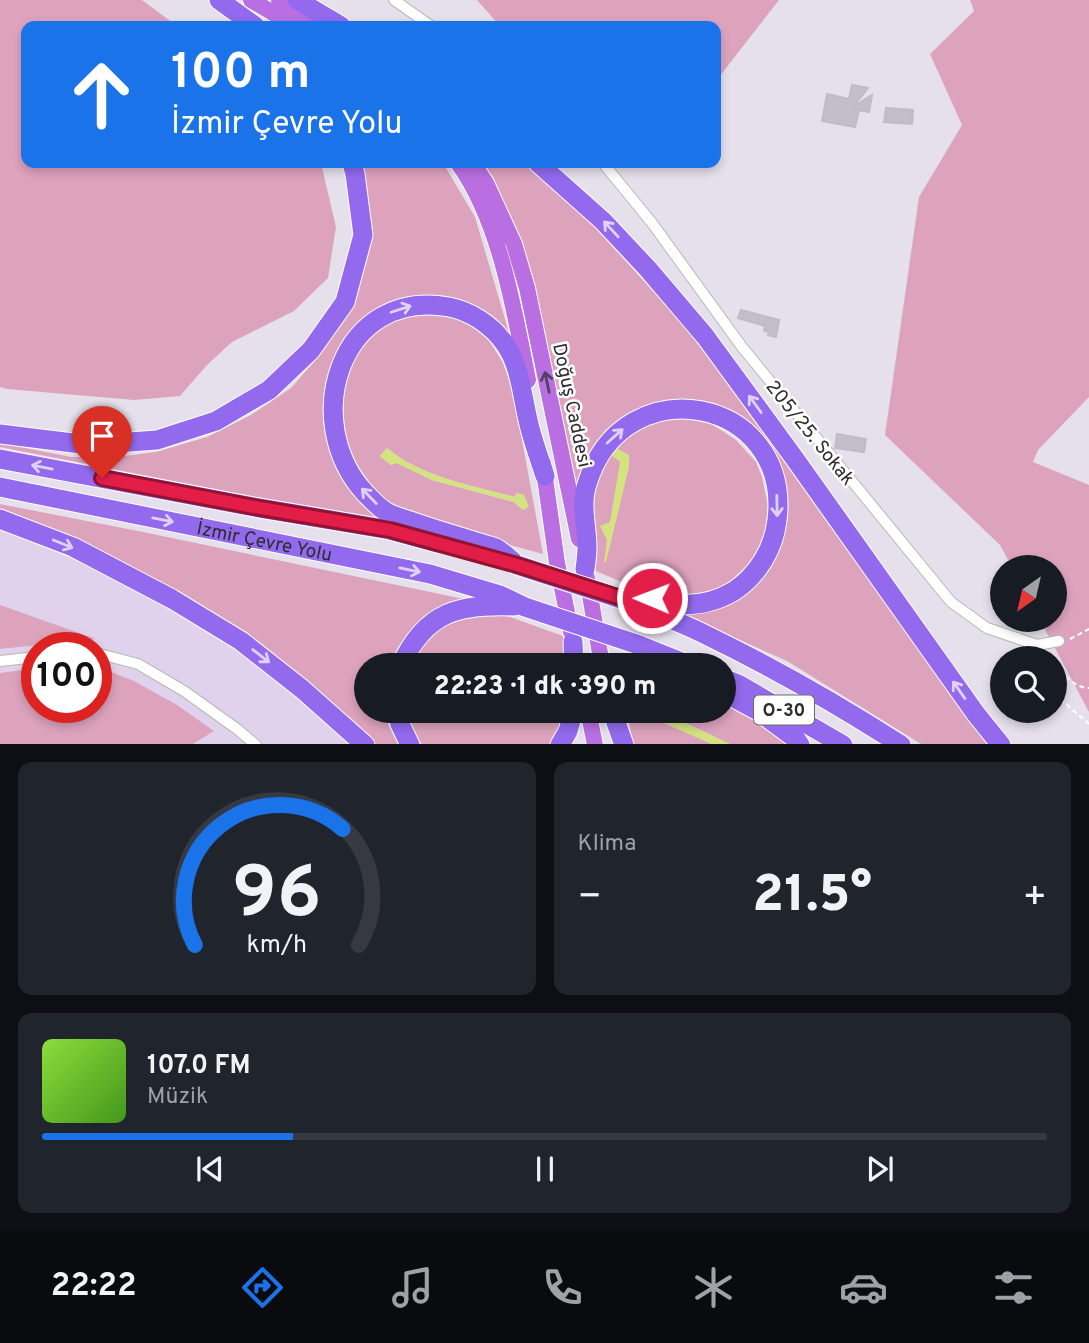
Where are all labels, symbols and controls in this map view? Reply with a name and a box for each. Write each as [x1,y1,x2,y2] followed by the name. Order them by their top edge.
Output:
[171,44,310,106] text: 100 m
[56,49,147,140] icon: ahead
[171,105,402,145] text: İzmir Çevre Yolu
[602,221,619,238] one-way arrow
[389,302,411,314] one-way arrow
[546,341,596,470] street label: Doğuş Caddesi
[539,371,553,394] one-way arrow
[760,376,859,491] street label: 205/25. Sokak
[748,395,762,414] one-way arrow
[72,406,132,478] pin
[83,417,121,455] icon: arrive
[606,428,624,444] one-way arrow
[31,460,54,473] one-way arrow
[361,487,377,505] one-way arrow
[770,494,784,517] one-way arrow
[151,513,174,527] one-way arrow
[194,516,334,568] street label: İzmir Çevre Yolu
[52,538,74,551] one-way arrow
[990,555,1068,632] north arrow
[990,555,1067,723] map controls
[615,561,689,635] position arrow
[398,563,421,577] one-way arrow
[21,632,112,723] speed limit sign: 100
[990,646,1067,723] button: search
[251,649,269,664] one-way arrow
[434,671,656,704] text: 22:23 · 1 dk · 390 m
[952,681,966,700] one-way arrow
[754,696,814,724] road number: O-30
[578,830,636,859] text: Klima
[232,851,321,943] text: 96
[752,864,872,930] text: 21.5°
[578,874,602,923] text: −
[1022,874,1047,923] text: +
[246,929,307,961] text: km/h
[147,1050,251,1083] text: 107.0 FM
[147,1083,208,1112] text: Müzik
[191,1150,229,1188] icon: previous
[526,1150,564,1188] icon: pause
[861,1150,899,1188] icon: next
[238,1263,287,1312] icon: directions
[388,1263,437,1312] icon: music
[538,1263,587,1312] icon: phone
[689,1263,738,1312] icon: climate
[839,1263,888,1312] icon: car
[989,1263,1038,1312] icon: filters
[51,1267,137,1307] text: 22:22

